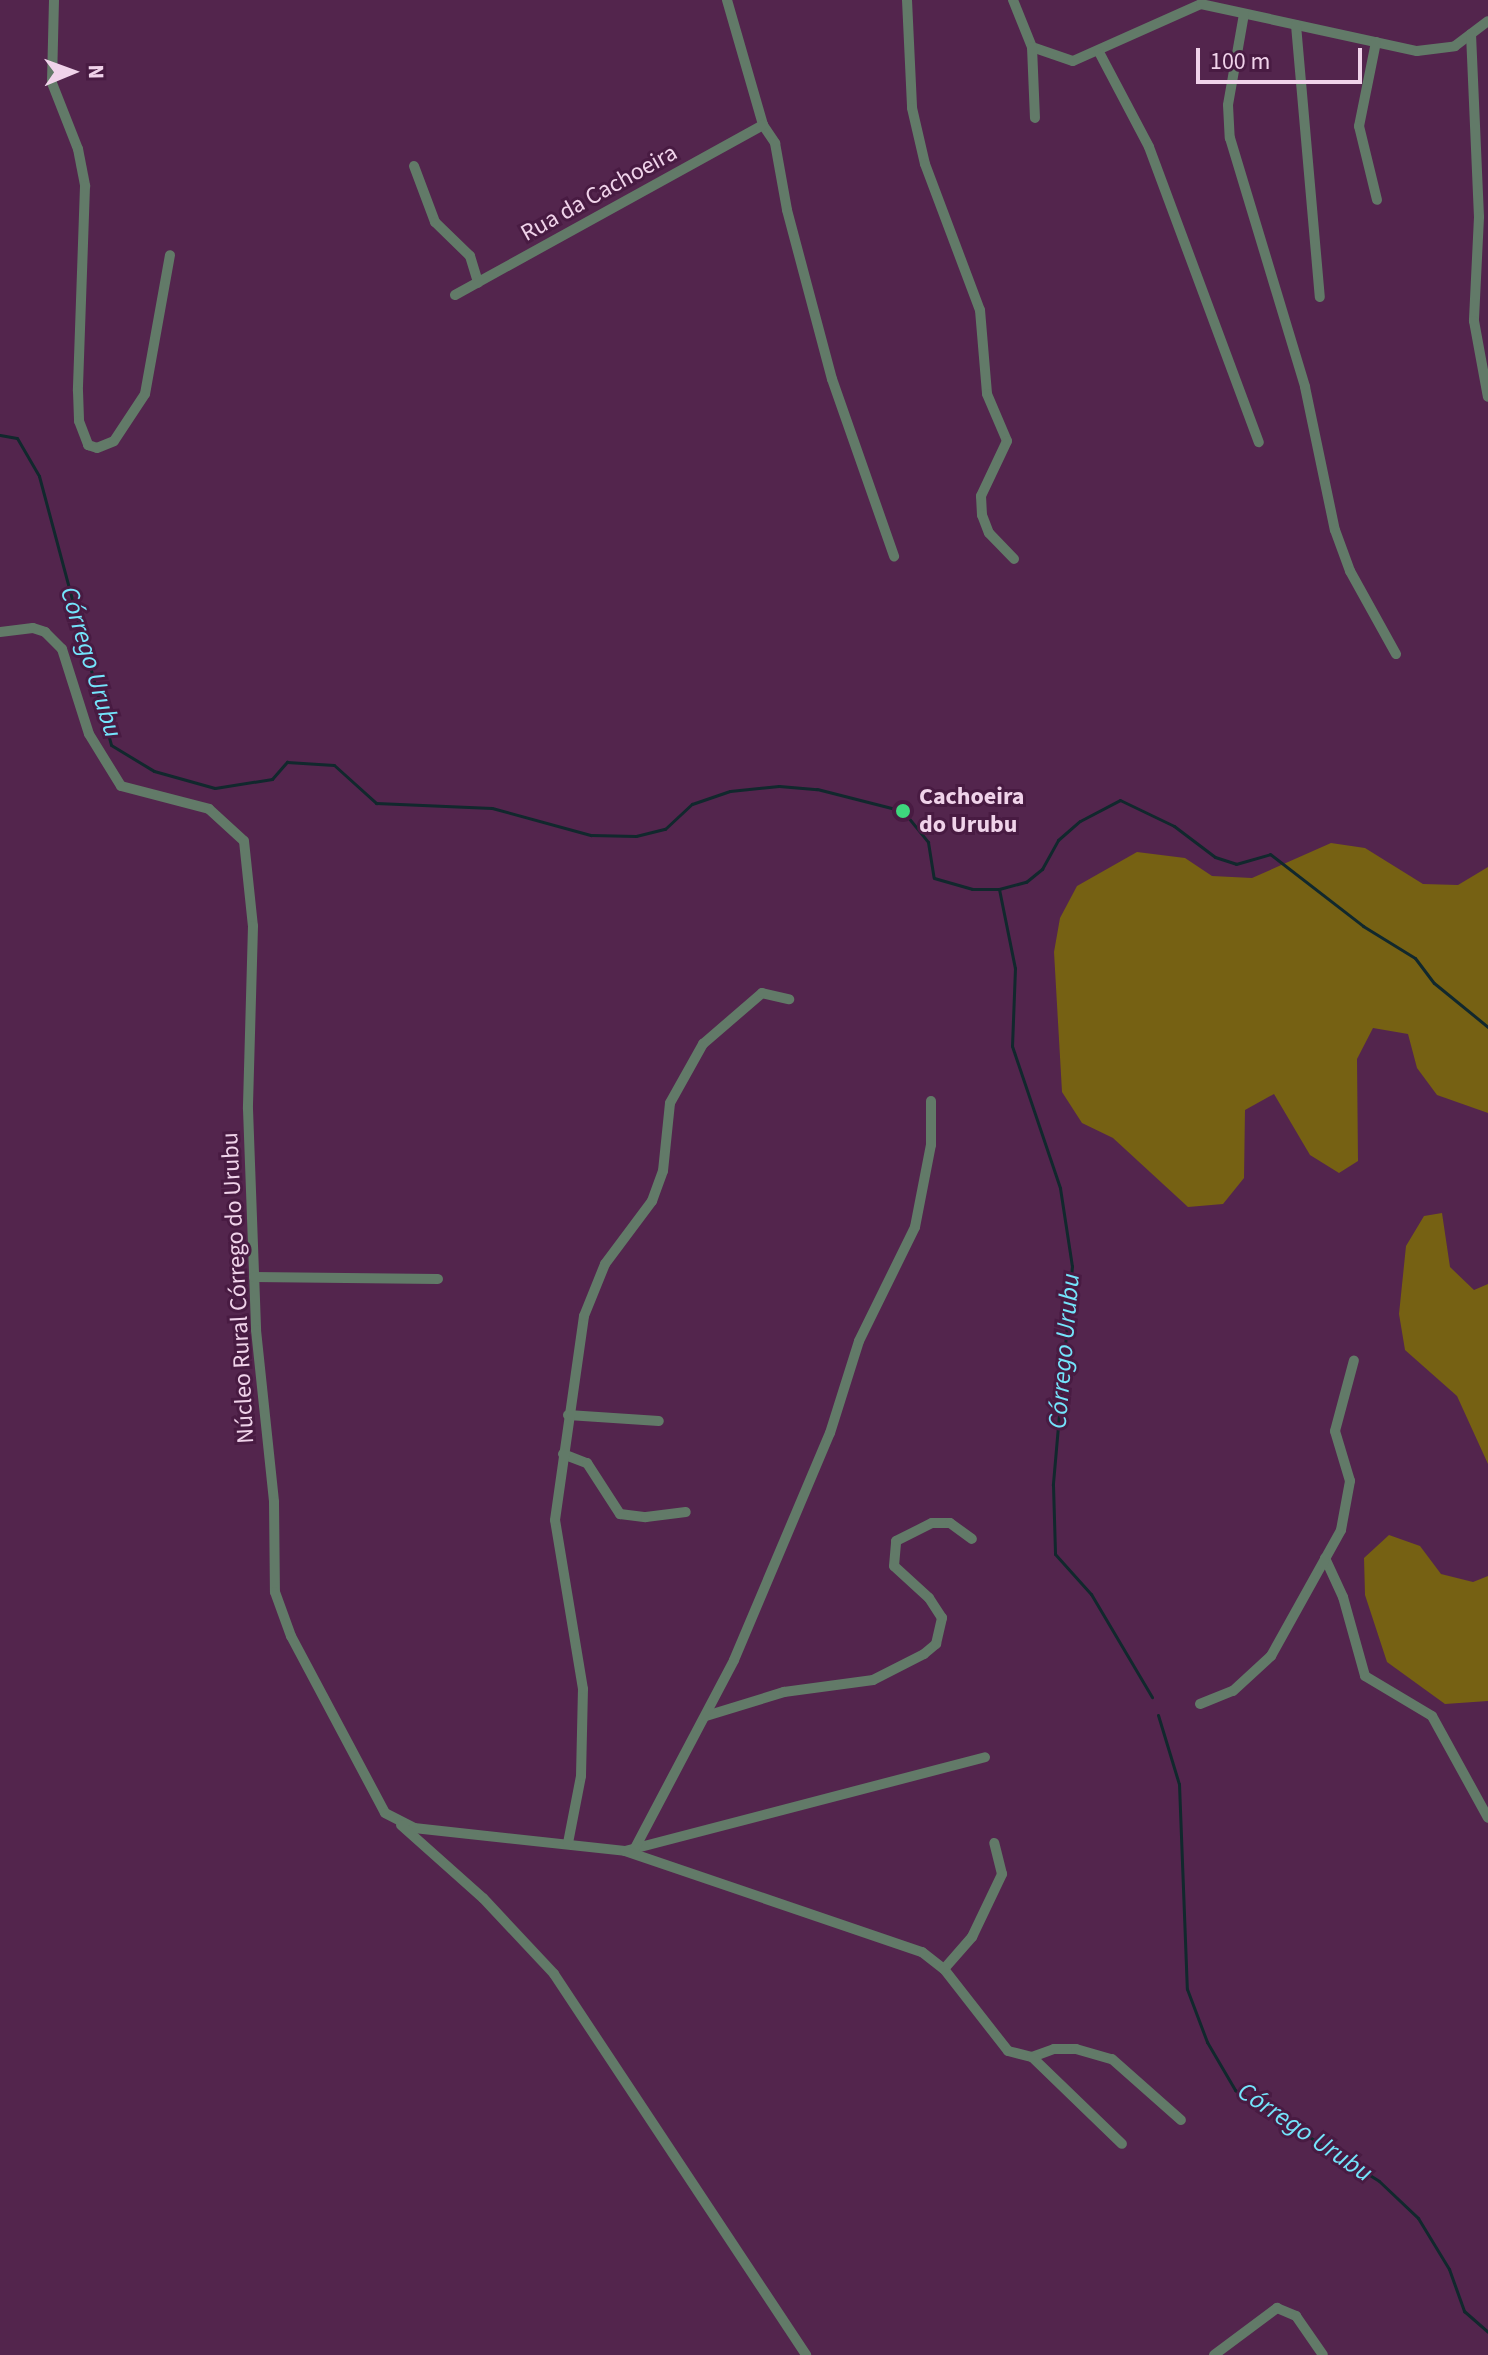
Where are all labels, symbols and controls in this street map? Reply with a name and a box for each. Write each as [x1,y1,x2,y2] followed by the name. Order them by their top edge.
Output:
[32,32,112,112] north arrow
[1200,32,1366,82] scale bar
[1210,44,1270,79] text: 100 m
[80,64,112,79] text: N
[516,138,682,248] street label: Rua da Cachoeira
[53,583,129,741] water label: Córrego Urubu
[919,783,1024,839] place label: Cachoeira do Urubu
[894,802,912,820] marker: Cachoeira do Urubu
[215,1132,261,1444] street label: Núcleo Rural Córrego do Urubu
[1042,1272,1086,1430] water label: Córrego Urubu
[1232,2075,1378,2189] water label: Córrego Urubu

